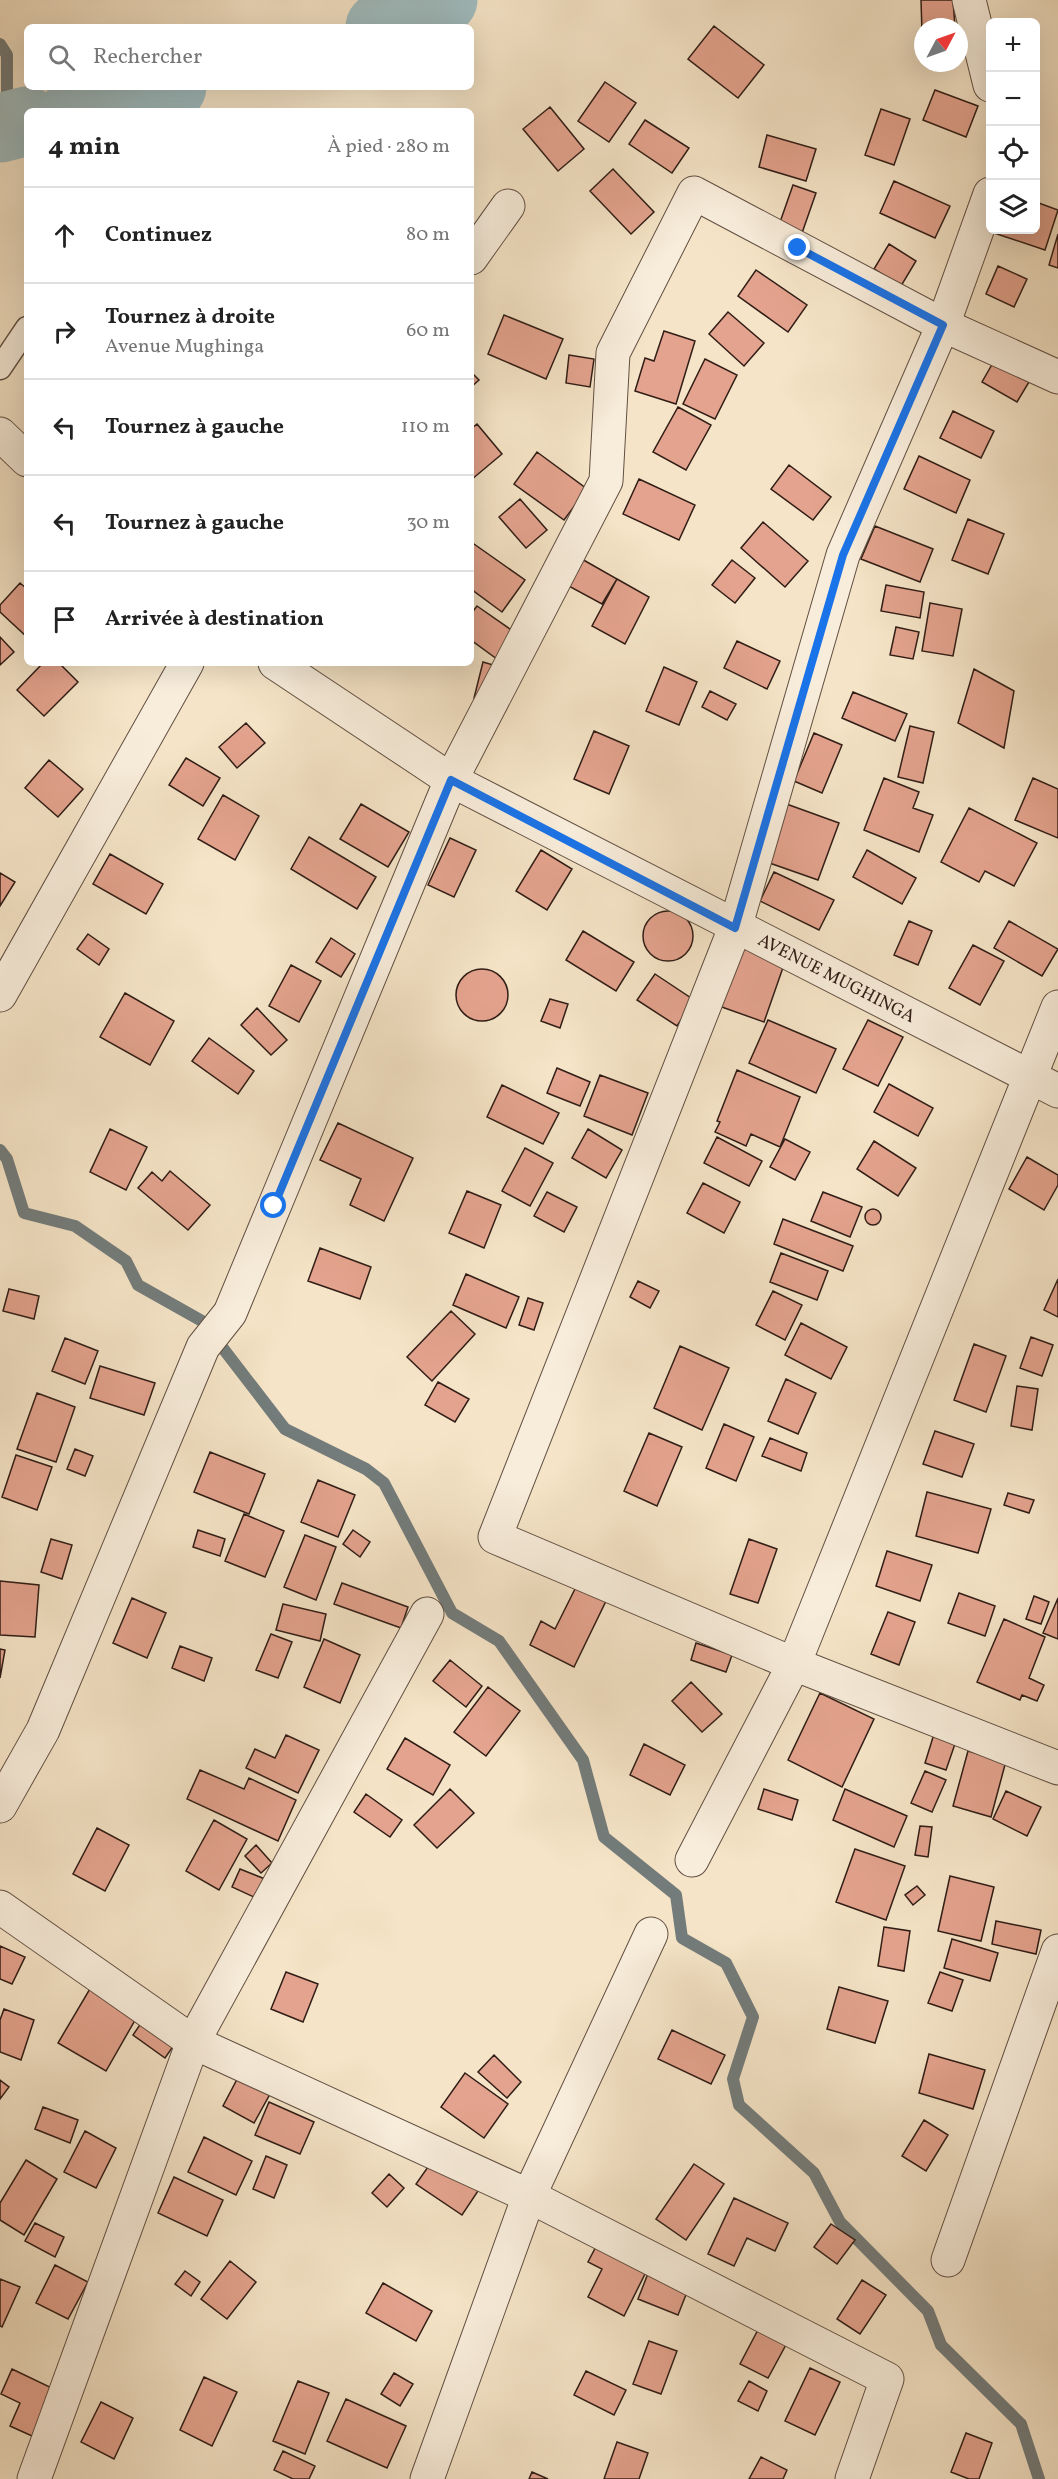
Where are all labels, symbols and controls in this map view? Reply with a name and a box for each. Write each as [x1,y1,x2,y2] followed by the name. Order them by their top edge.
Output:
[914,18,968,72] north arrow
[986,18,1040,234] map controls
[986,18,1040,72] button: +
[24,24,474,90] search box
[45,41,78,74] icon: search
[93,42,202,73] text: Rechercher
[986,72,1040,126] button: −
[986,126,1040,180] button: locate
[48,129,120,165] text: 4 min
[327,133,450,161] text: À pied · 280 m
[986,180,1040,234] button: layers
[48,219,81,252] icon: ahead
[105,220,212,251] text: Continuez
[406,221,450,249] text: 80 m
[784,234,810,260] route end
[105,302,275,333] text: Tournez à droite
[48,315,81,348] icon: right
[406,317,450,345] text: 60 m
[105,333,264,361] text: Avenue Mughinga
[48,411,81,444] icon: left
[105,412,284,443] text: Tournez à gauche
[401,413,450,441] text: 110 m
[48,507,81,540] icon: left
[105,508,284,539] text: Tournez à gauche
[406,509,450,537] text: 30 m
[48,603,81,636] icon: arrive
[105,604,324,635] text: Arrivée à destination
[753,928,920,1030] street label: AVENUE MUGHINGA
[260,1192,286,1218] route start

